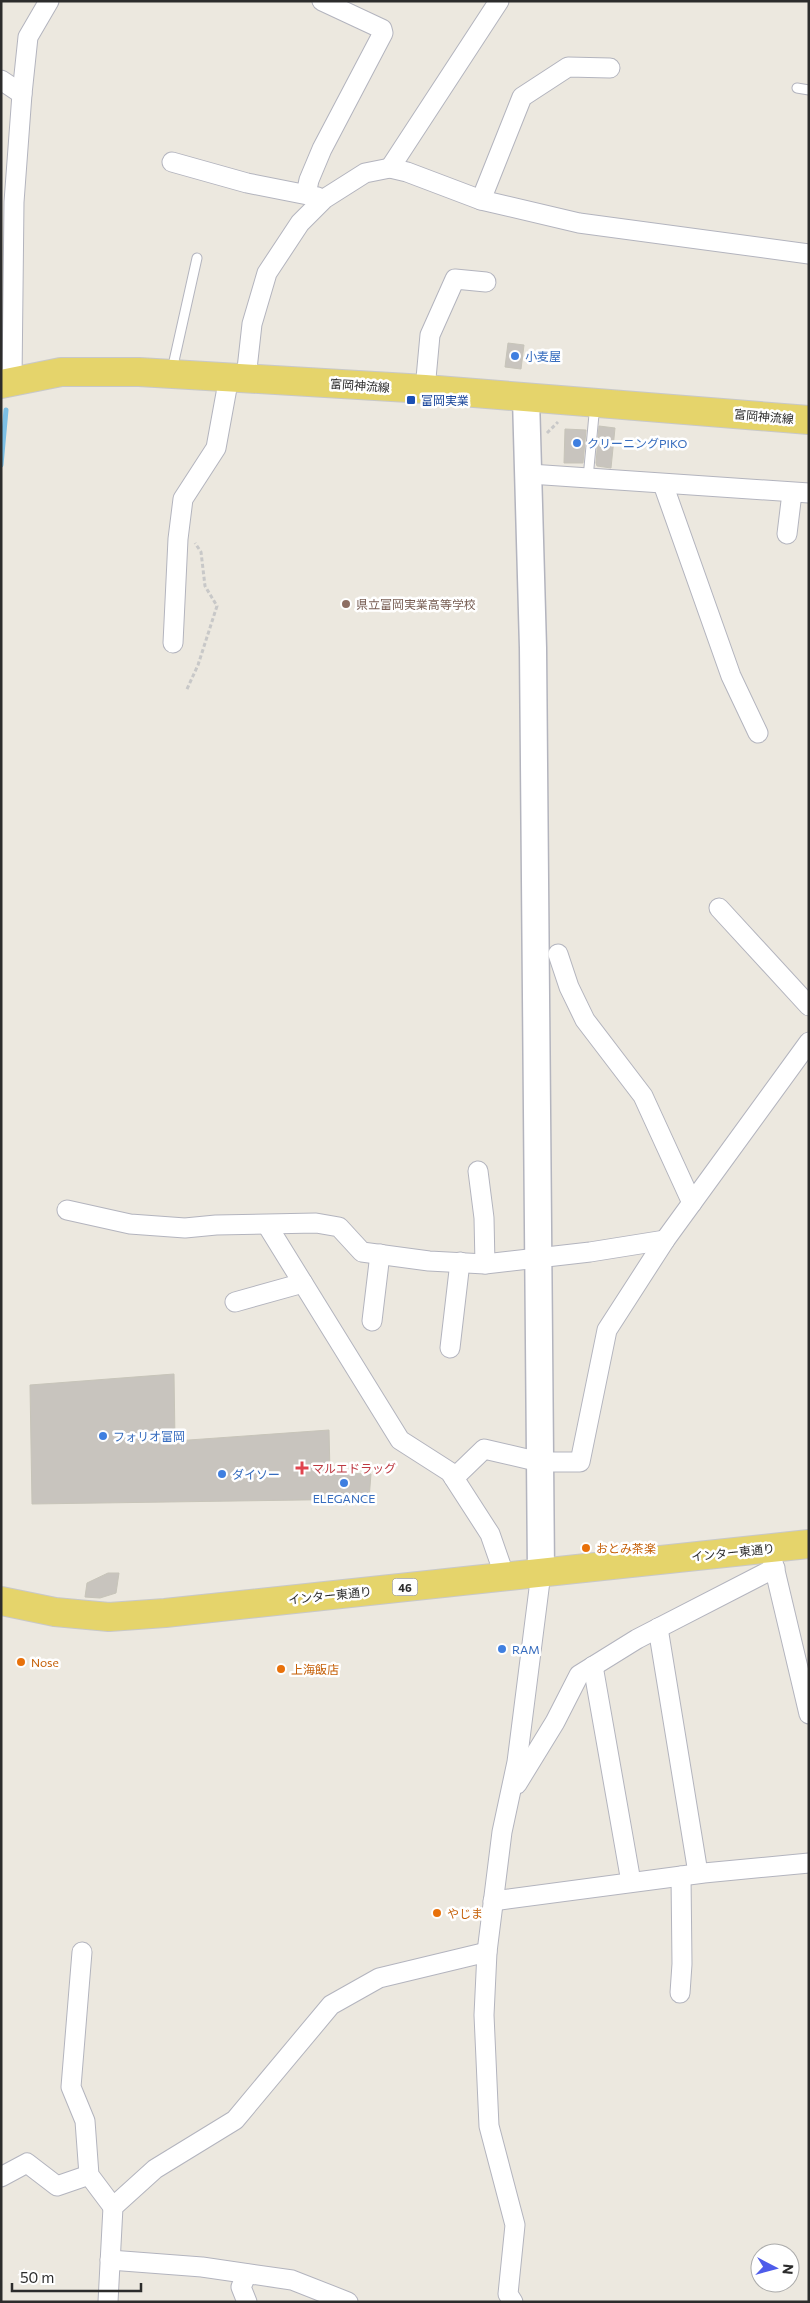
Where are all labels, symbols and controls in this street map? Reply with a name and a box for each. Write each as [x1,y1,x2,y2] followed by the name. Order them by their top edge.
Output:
[525,349,561,363] place label: 小麦屋
[509,350,521,362] marker: 小麦屋
[330,376,390,394] street label: 富岡神流線
[421,393,469,407] place label: 富岡実業
[405,394,417,406] marker: 富岡実業
[733,406,795,426] street label: 富岡神流線
[587,436,688,450] place label: クリーニングPIKO
[571,437,583,449] marker: クリーニングPIKO
[356,597,476,611] place label: 県立富岡実業高等学校
[340,598,352,610] marker: 県立富岡実業高等学校
[113,1429,185,1443] place label: フォリオ富岡
[97,1430,109,1442] marker: フォリオ富岡
[312,1461,396,1475] place label: マルエドラッグ
[296,1462,308,1474] marker: マルエドラッグ
[232,1467,280,1481] place label: ダイソー
[216,1468,228,1480] marker: ダイソー
[338,1477,350,1489] marker: ELEGANCE
[313,1491,375,1505] place label: ELEGANCE
[596,1541,656,1555] place label: おとみ茶楽
[690,1541,776,1563] street label: インター東通り
[580,1542,592,1554] marker: おとみ茶楽
[392,1578,418,1595] road number: 46
[287,1584,373,1606] street label: インター東通り
[512,1642,540,1656] place label: RAM
[496,1643,508,1655] marker: RAM
[31,1655,59,1669] place label: Nose
[15,1656,27,1668] marker: Nose
[291,1662,339,1676] place label: 上海飯店
[275,1663,287,1675] marker: 上海飯店
[447,1906,483,1920] place label: やじま
[431,1907,443,1919] marker: やじま
[750,2243,800,2293] north arrow
[12,2260,141,2292] scale bar
[779,2263,797,2276] text: N
[20,2268,54,2286] text: 50 m

